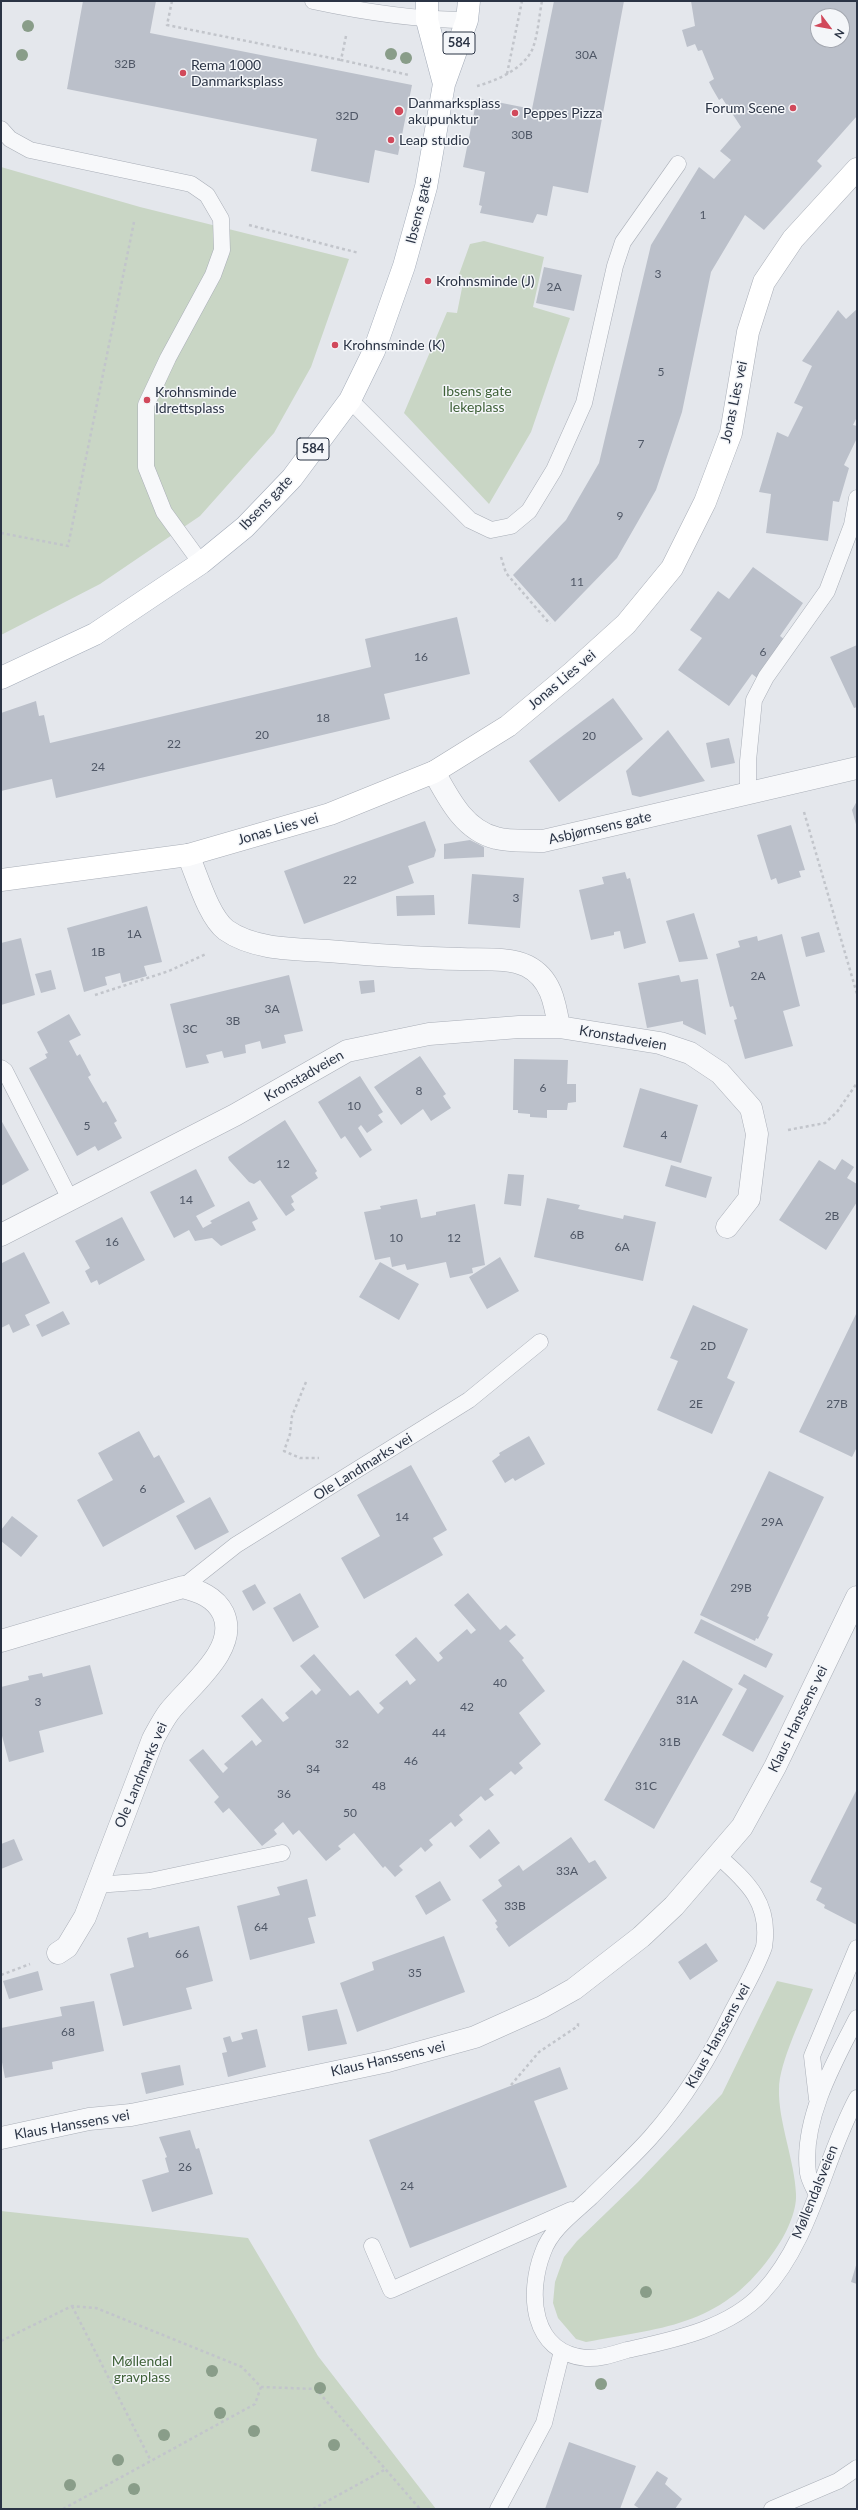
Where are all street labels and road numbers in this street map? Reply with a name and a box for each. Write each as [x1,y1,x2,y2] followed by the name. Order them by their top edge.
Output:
[443,32,475,54] road number: 584
[402,174,436,246] street label: Ibsens gate
[717,359,751,445] street label: Jonas Lies vei
[297,438,329,460] road number: 584
[236,472,296,534] street label: Ibsens gate
[525,647,599,713] street label: Jonas Lies vei
[547,808,653,848] street label: Asbjørnsens gate
[236,809,320,849] street label: Jonas Lies vei
[578,1022,668,1054] street label: Kronstadveien
[261,1047,347,1105] street label: Kronstadveien
[311,1430,415,1504] street label: Ole Landmarks vei
[765,1663,831,1775] street label: Klaus Hanssens vei
[111,1720,171,1830] street label: Ole Landmarks vei
[682,1981,754,2091] street label: Klaus Hanssens vei
[329,2038,447,2080] street label: Klaus Hanssens vei
[13,2107,131,2143] street label: Klaus Hanssens vei
[789,2143,841,2241] street label: Møllendalsveien

